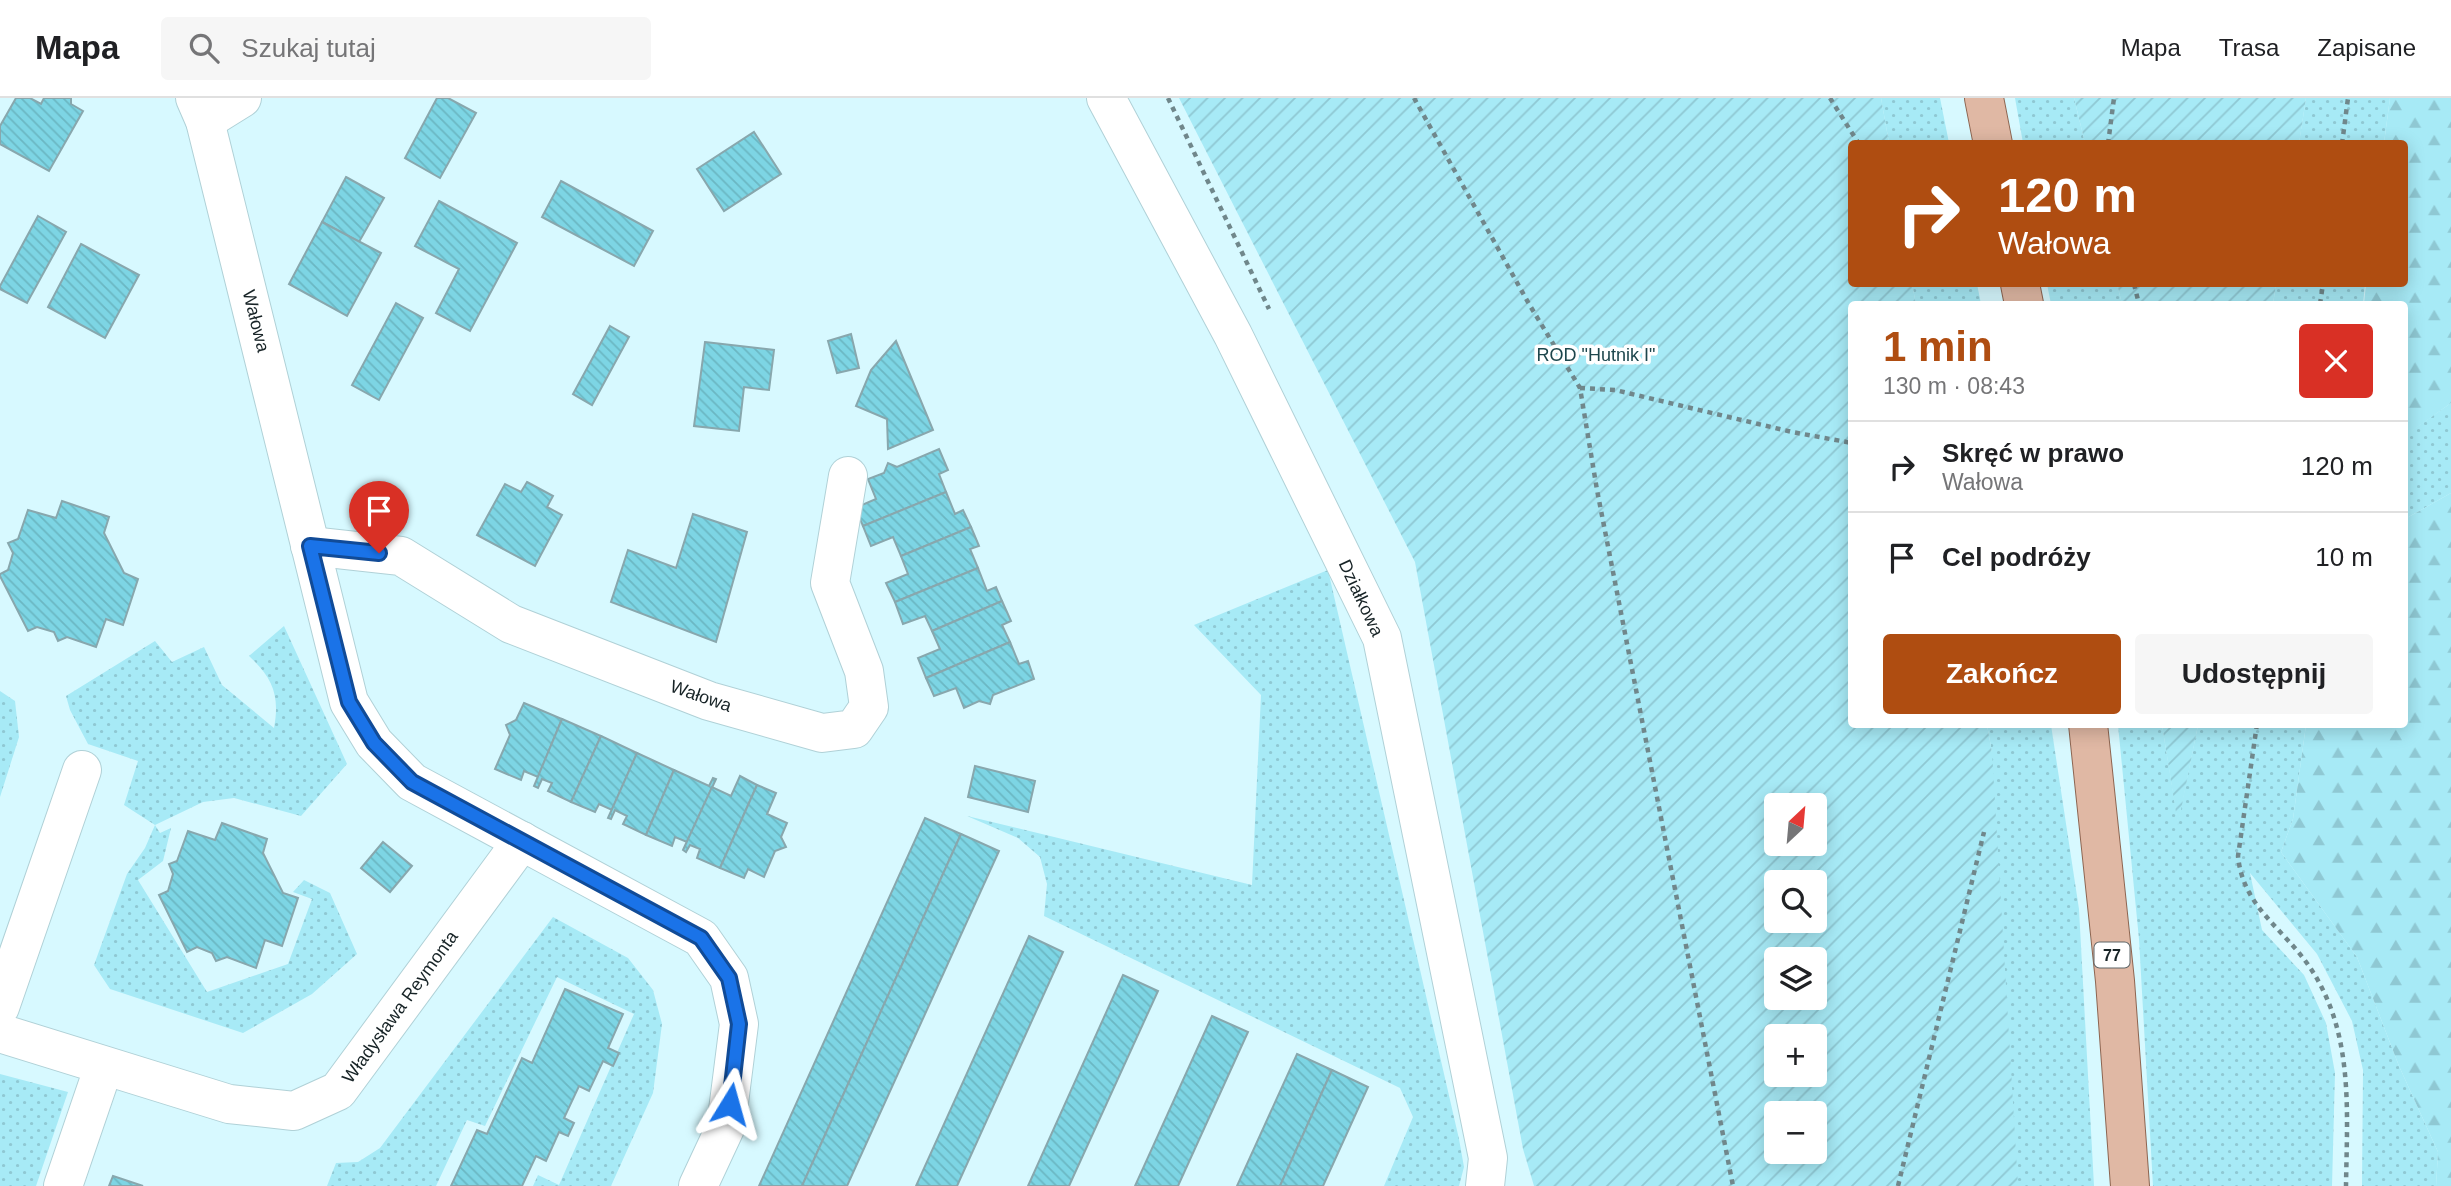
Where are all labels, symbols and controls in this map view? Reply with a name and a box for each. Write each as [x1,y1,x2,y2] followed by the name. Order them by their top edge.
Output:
[161,17,651,80] search box
[35,29,119,66] text: Mapa
[185,29,223,67] icon: search
[241,33,376,63] text: Szukaj tutaj
[2121,34,2181,61] text: Mapa
[2219,34,2279,61] text: Trasa
[2317,34,2416,61] text: Zapisane
[1883,168,1974,259] icon: right
[1998,168,2137,222] text: 120 m
[1998,225,2111,261] text: Wałowa
[239,288,274,355] street label: Wałowa
[1883,323,1993,370] text: 1 min
[2299,324,2373,398] button: close
[1537,345,1655,365] park label: ROD "Hutnik I"
[1883,373,2025,399] text: 130 m · 08:43
[1942,438,2124,468] text: Skręć w prawo
[1883,448,1921,486] icon: right
[2301,451,2373,481] text: 120 m
[1942,469,2023,495] text: Wałowa
[349,481,409,553] pin
[360,492,398,530] icon: arrive
[1883,539,1921,577] icon: arrive
[1942,542,2091,572] text: Cel podróży
[2315,542,2373,572] text: 10 m
[1335,557,1388,640] street label: Działkowa
[1883,634,2121,714] button: Zakończ
[2135,634,2373,714] button: Udostępnij
[668,676,735,716] street label: Wałowa
[1764,793,1827,856] north arrow
[1764,793,1827,1164] map controls
[1764,870,1827,933] button: search
[338,926,462,1087] street label: Władysława Reymonta
[2094,942,2130,968] road number: 77
[1764,947,1827,1010] button: layers
[1764,1024,1827,1087] button: +
[693,1067,767,1141] position arrow
[1764,1101,1827,1164] button: −

